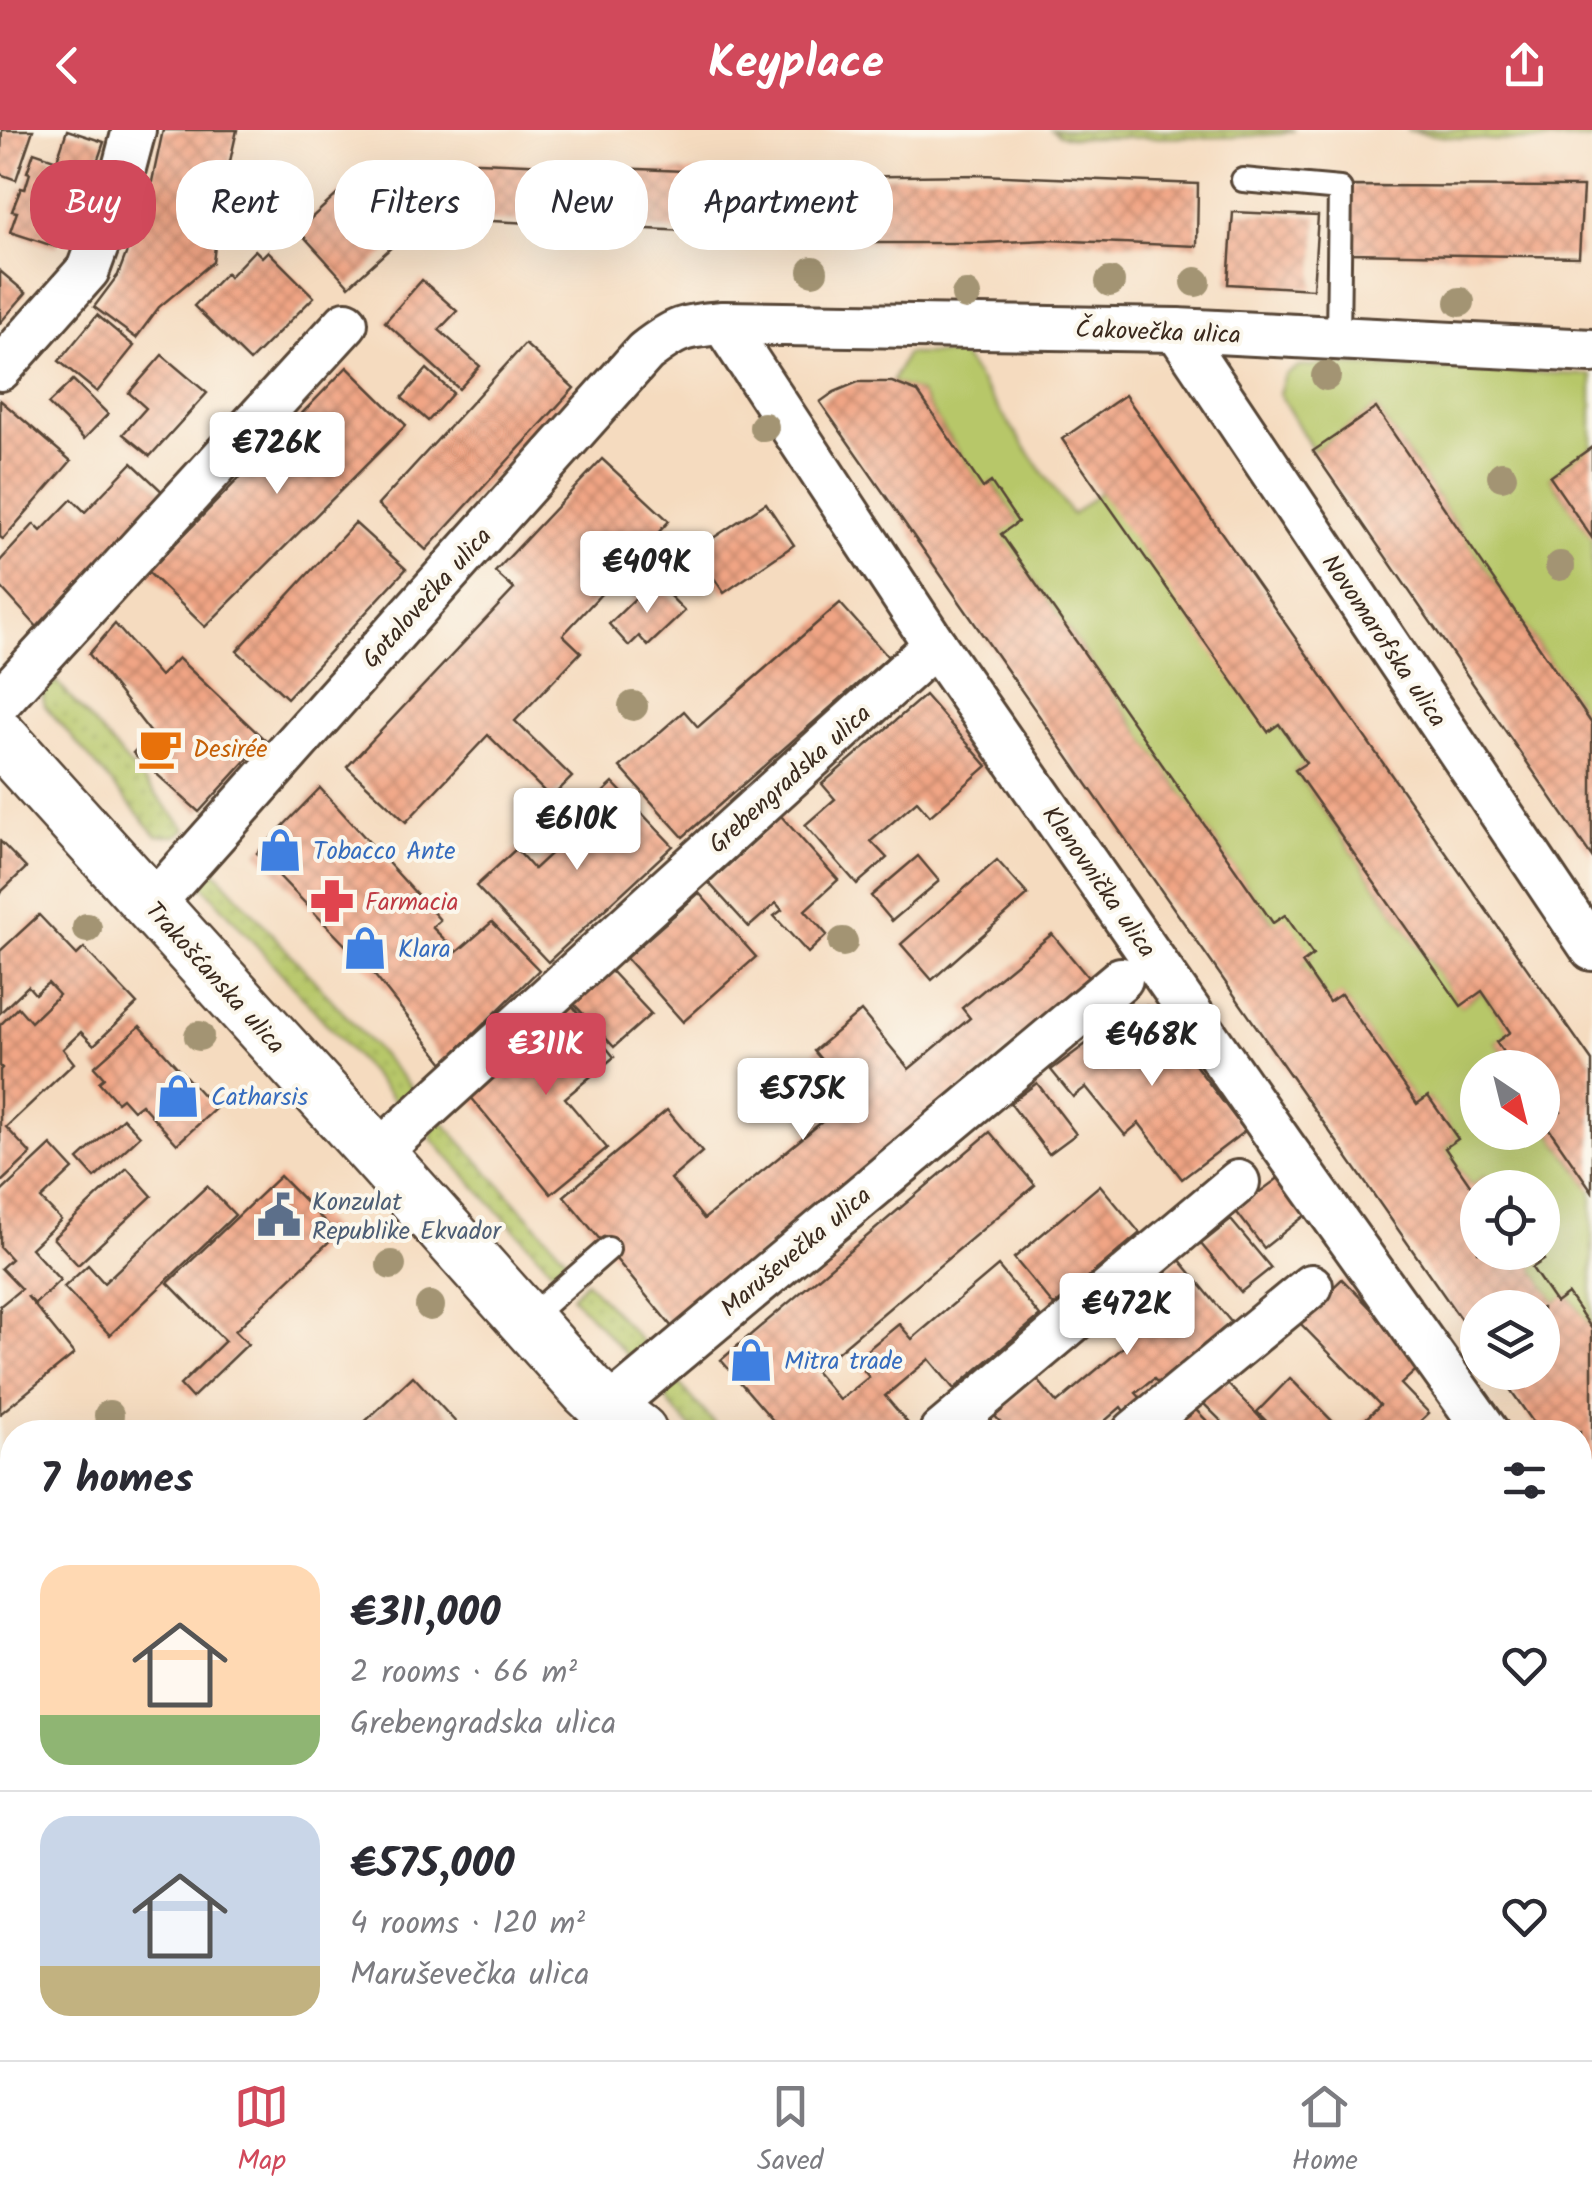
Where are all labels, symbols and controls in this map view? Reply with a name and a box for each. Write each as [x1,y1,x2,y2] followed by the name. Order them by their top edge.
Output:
[708,29,884,101] text: Keyplace
[40,38,95,93] icon: back
[1497,38,1552,93] icon: share
[30,160,156,250] chip: Buy
[176,160,314,250] chip: Rent
[334,160,495,250] chip: Filters
[515,160,648,250] chip: New
[668,160,893,250] chip: Apartment
[1075,310,1241,356] street label: Čakovečka ulica
[207,412,347,497] pin: €726K
[232,419,322,470] text: €726K
[353,518,502,678] street label: Gotalovečka ulica
[577,531,717,616] pin: €409K
[602,538,692,589] text: €409K
[1310,546,1456,736] street label: Novomarofska ulica
[700,695,881,864] street label: Grebengradska ulica
[136,724,184,772] cafe icon: Desirée
[193,730,267,770] place label: Desirée
[507,788,647,873] pin: €610K
[536,795,618,846] text: €610K
[1031,798,1166,967] street label: Klenovnička ulica
[256,826,304,874] shop icon: Tobacco Ante
[313,832,456,872] place label: Tobacco Ante
[308,877,356,925] pharmacy icon: Farmacia
[365,883,459,923] place label: Farmacia
[135,893,294,1064] street label: Trakošćanska ulica
[341,924,389,972] shop icon: Klara
[398,930,451,970] place label: Klara
[1082,1004,1222,1089] pin: €468K
[1105,1011,1199,1062] text: €468K
[476,1013,616,1098] pin: €311K
[508,1020,584,1071] text: €311K
[1460,1050,1560,1150] north arrow
[1460,1050,1560,1390] map controls
[733,1058,873,1143] pin: €575K
[759,1065,847,1116] text: €575K
[154,1072,202,1120] shop icon: Catharsis
[211,1078,308,1118] place label: Catharsis
[1460,1170,1560,1270] button: locate
[712,1177,881,1328] street label: Maruševečka ulica
[312,1183,502,1252] place label: Konzulat Republike Ekvador
[255,1191,303,1239] public building icon: Konzulat Republike Ekvador
[1057,1273,1197,1358] pin: €472K
[1082,1280,1172,1331] text: €472K
[1460,1290,1560,1390] button: layers
[727,1336,775,1384] shop icon: Mitra trade
[784,1342,903,1382] place label: Mitra trade
[40,1447,193,1514] text: 7 homes
[1497,1453,1552,1508] icon: filters
[350,1581,501,1648] text: €311,000
[120,1605,240,1725] icon: home
[1497,1638,1552,1693] icon: heart
[350,1648,577,1699] text: 2 rooms · 66 m²
[350,1699,616,1750] text: Grebengradska ulica
[350,1832,515,1899] text: €575,000
[120,1856,240,1976] icon: home
[1497,1889,1552,1944] icon: heart
[350,1899,585,1950] text: 4 rooms · 120 m²
[350,1950,589,2001] text: Maruševečka ulica
[234,2079,289,2184] tab: Map
[757,2079,824,2184] tab: Saved
[1292,2079,1358,2184] tab: Home

